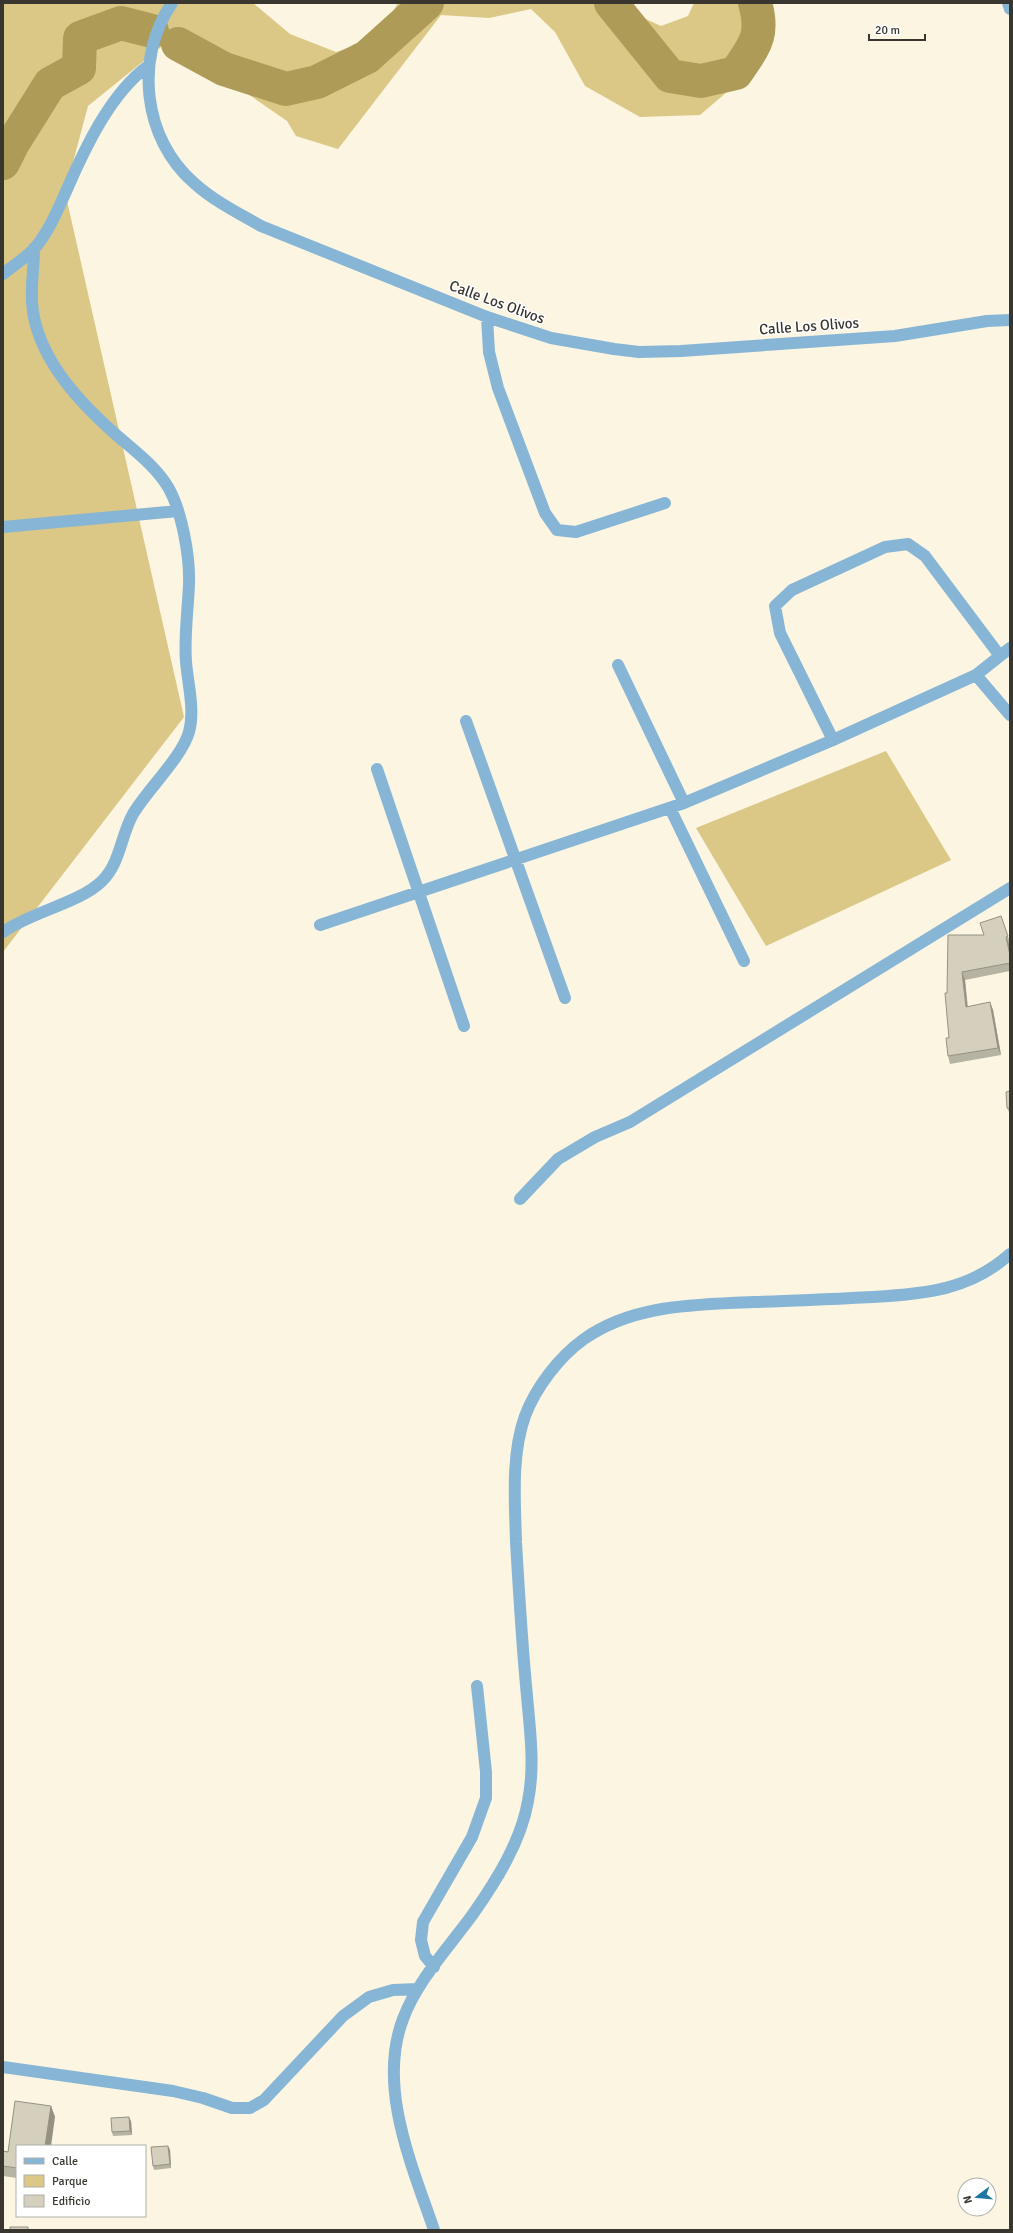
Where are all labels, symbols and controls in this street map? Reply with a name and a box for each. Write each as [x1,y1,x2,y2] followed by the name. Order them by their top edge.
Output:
[869,16,925,42] scale bar
[875,23,900,38] text: 20 m
[447,276,548,328] street label: Calle Los Olivos
[758,314,860,338] street label: Calle Los Olivos
[16,2145,146,2217] legend
[52,2154,78,2169] text: Calle
[52,2174,88,2189] text: Parque
[957,2177,997,2217] north arrow
[52,2194,90,2209] text: Edificio
[961,2194,975,2205] text: N

